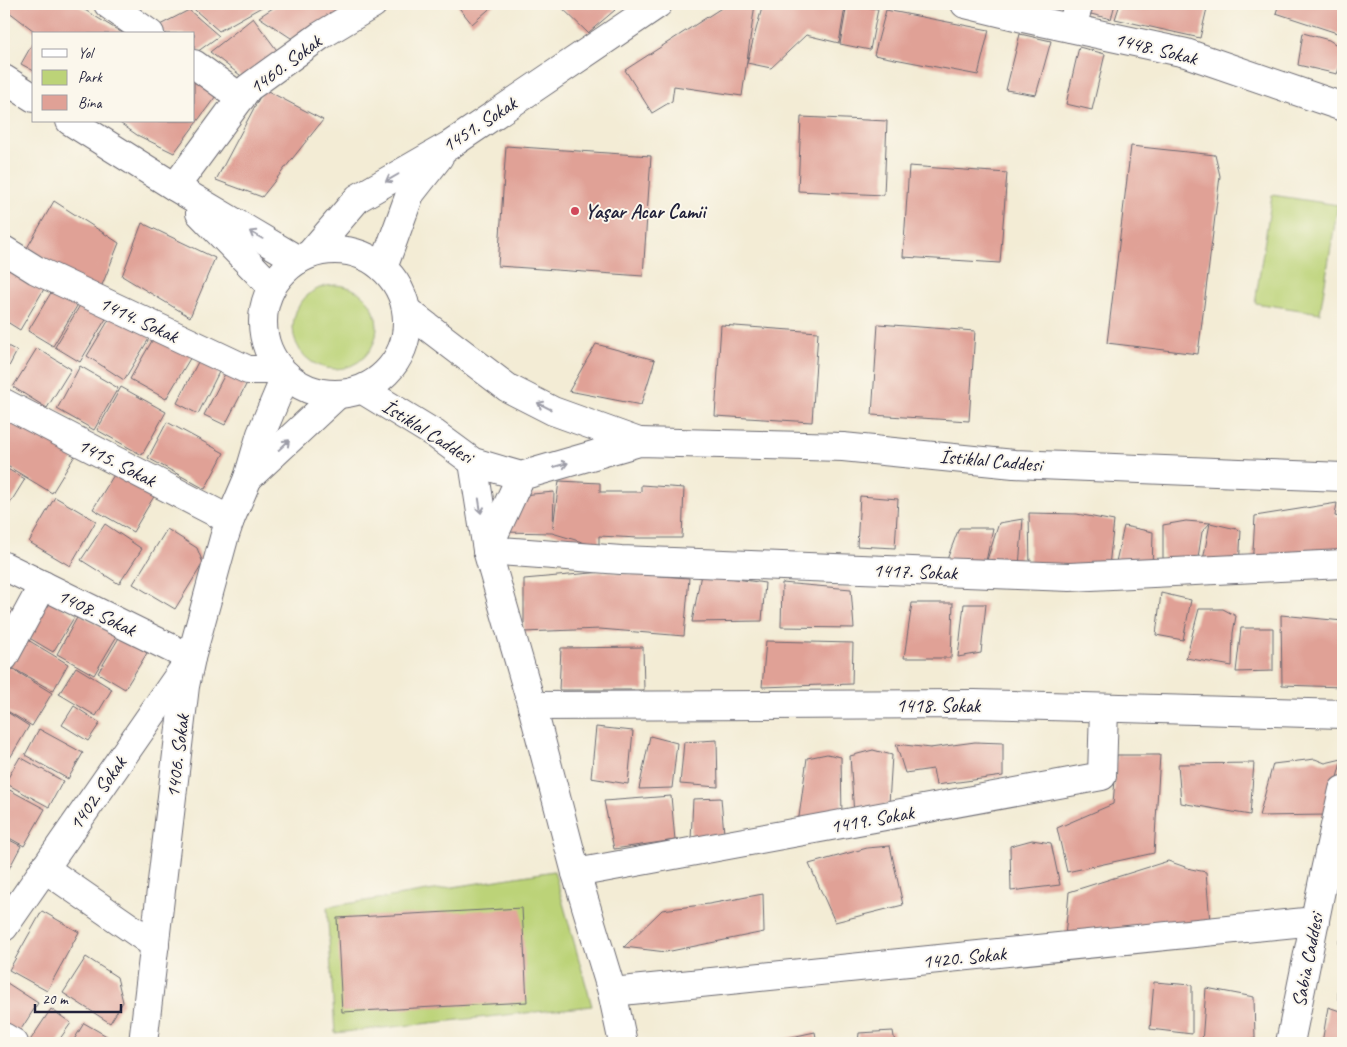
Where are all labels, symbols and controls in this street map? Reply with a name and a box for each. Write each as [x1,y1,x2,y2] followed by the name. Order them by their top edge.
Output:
[1112,26,1201,71] street label: 1448. Sokak
[244,28,328,100] street label: 1460. Sokak
[32,32,195,122] legend
[78,44,95,63] text: Yol
[78,68,103,87] text: Park
[437,90,523,158] street label: 1451. Sokak
[78,94,103,113] text: Bina
[385,173,400,183] one-way arrow
[585,199,708,224] place label: Yaşar Acar Camii
[569,205,581,217] marker: Yaşar Acar Camii
[249,229,263,239] one-way arrow
[95,290,184,349] street label: 1414. Sokak
[378,394,480,470] street label: İstiklal Caddesi
[537,401,552,410] one-way arrow
[74,432,161,493] street label: 1415. Sokak
[278,439,291,451] one-way arrow
[939,444,1045,478] street label: İstiklal Caddesi
[553,459,569,469] one-way arrow
[475,497,485,513] one-way arrow
[873,558,959,586] street label: 1417. Sokak
[54,583,142,643] street label: 1408. Sokak
[896,693,982,718] street label: 1418. Sokak
[160,711,195,799] street label: 1406. Sokak
[63,750,133,835] street label: 1402. Sokak
[829,800,917,839] street label: 1419. Sokak
[1286,909,1329,1009] street label: Sabia Caddesi
[921,940,1009,974] street label: 1420. Sokak
[35,982,121,1014] scale bar
[42,990,69,1009] text: 20 m

